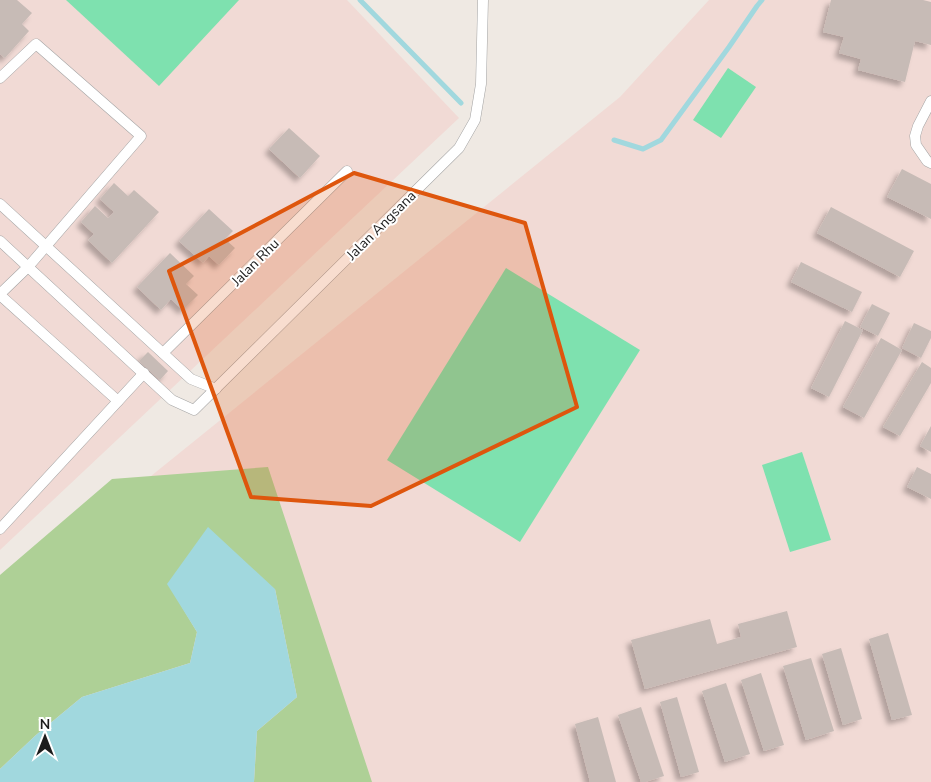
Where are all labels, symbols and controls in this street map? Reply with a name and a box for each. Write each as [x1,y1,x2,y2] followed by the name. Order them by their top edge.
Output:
[342,186,420,265] street label: Jalan Angsana
[227,234,283,291] street label: Jalan Rhu
[20,712,70,762] north arrow
[40,715,50,734] text: N

